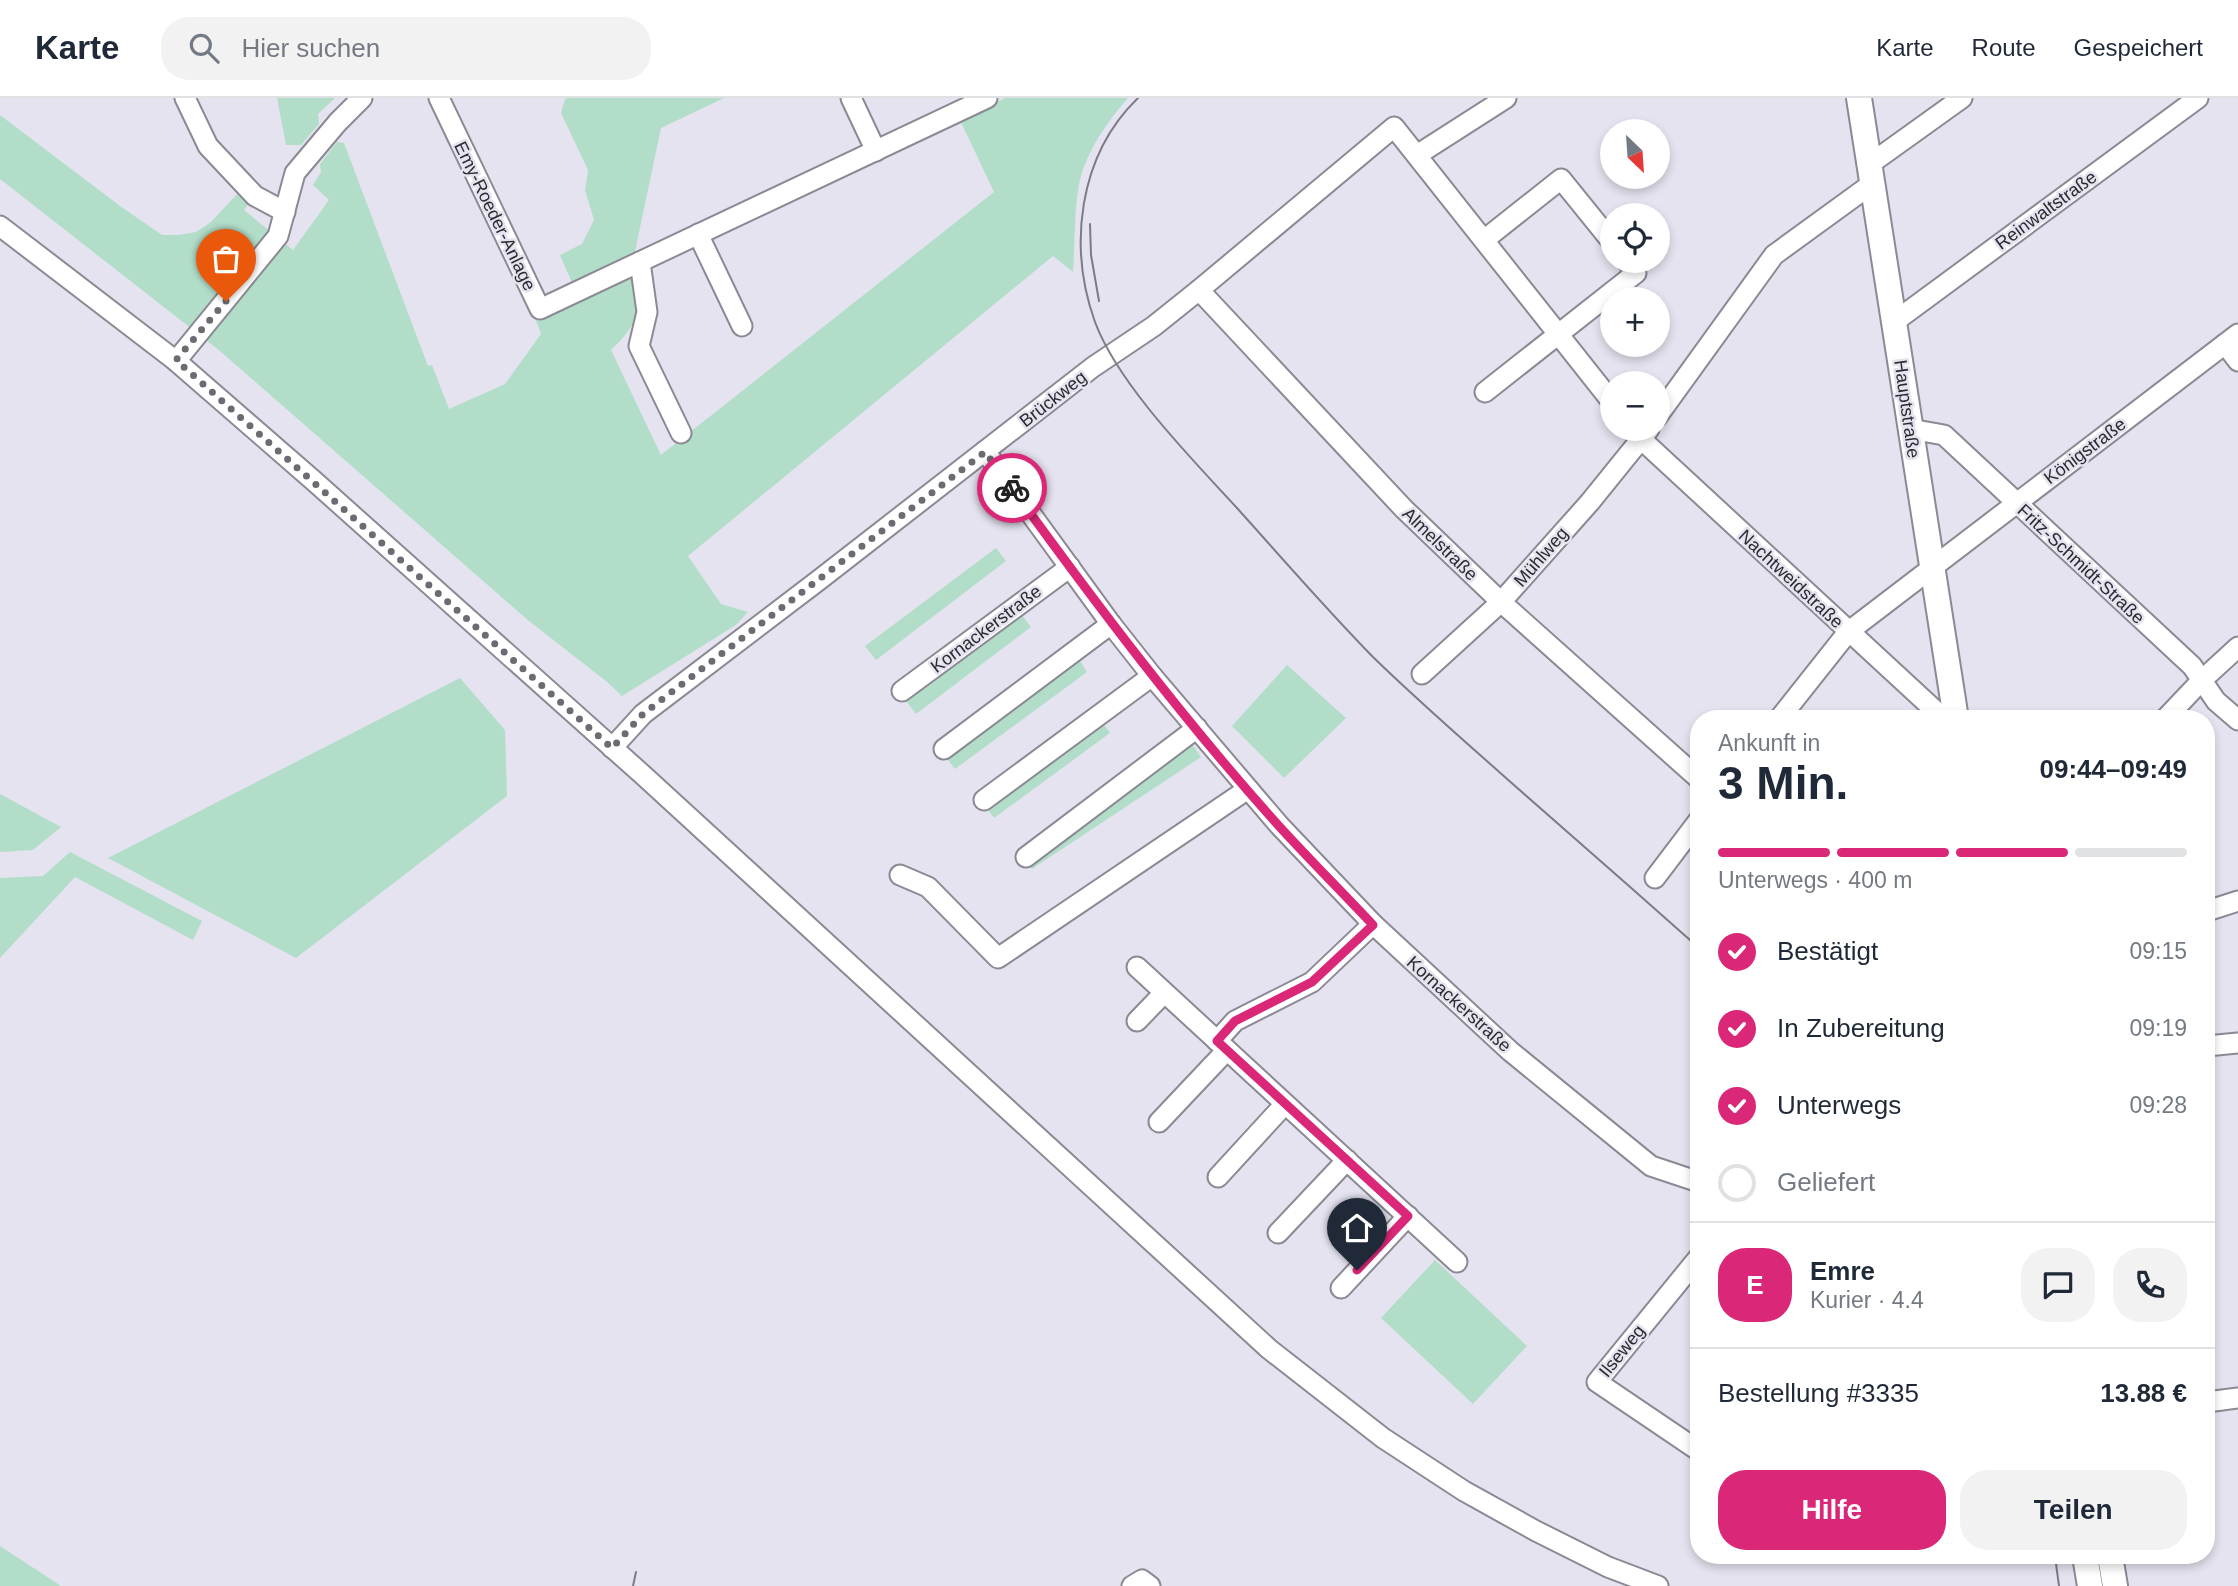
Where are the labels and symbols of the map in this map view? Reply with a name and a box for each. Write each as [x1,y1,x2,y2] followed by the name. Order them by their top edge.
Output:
[1600,119,1670,189] north arrow
[450,138,540,294] street label: Emy-Roeder-Anlage
[1992,167,2100,253] street label: Reinwaltstraße
[196,229,256,301] pin
[1890,359,1924,459] street label: Hauptstraße
[1016,367,1090,431] street label: Brückweg
[2040,414,2130,488] street label: Königstraße
[977,453,1047,523] courier
[2013,500,2149,628] street label: Fritz-Schmidt-Straße
[1399,503,1481,585] street label: Almelstraße
[1510,523,1572,591] street label: Mühlweg
[1735,526,1847,632] street label: Nachtweidstraße
[927,581,1045,677] street label: Kornackerstraße
[1403,952,1515,1056] street label: Kornackerstraße
[1327,1198,1387,1270] pin
[1595,1321,1649,1381] street label: Ilseweg

